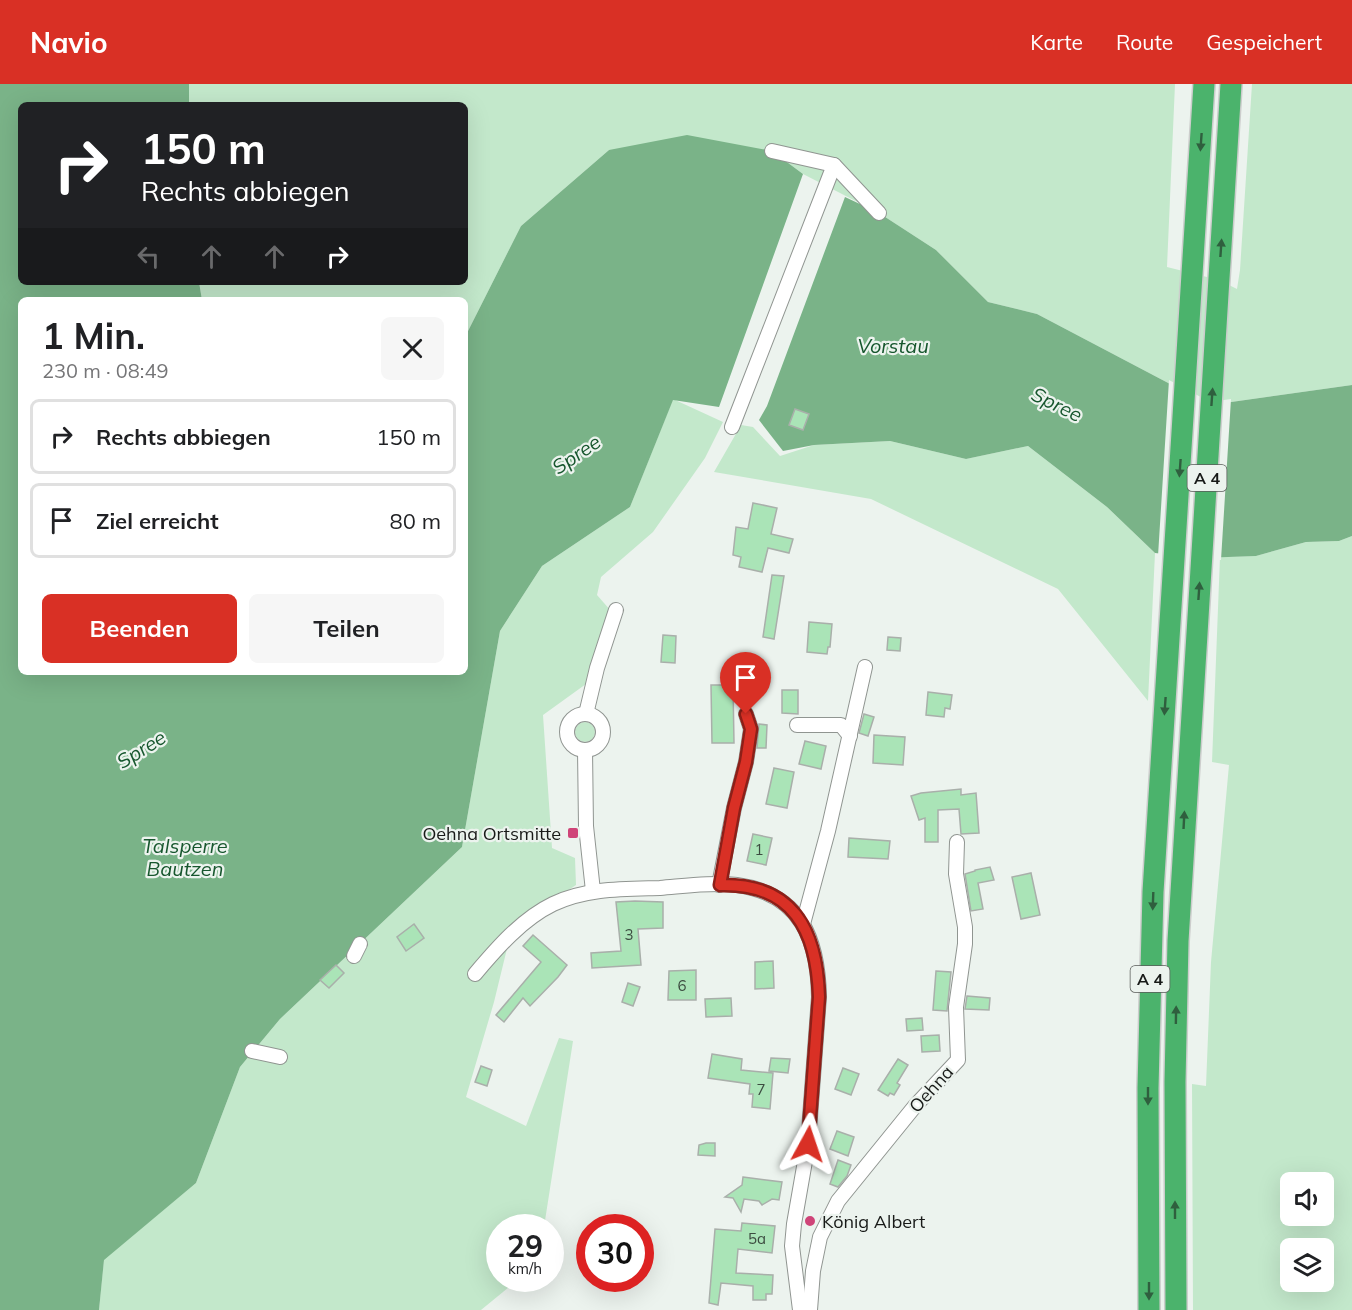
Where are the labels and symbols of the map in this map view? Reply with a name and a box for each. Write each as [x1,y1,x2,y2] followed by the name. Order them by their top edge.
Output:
[1196,133,1205,152] one-way arrow
[1217,239,1226,258] one-way arrow
[857,333,929,358] water label: Vorstau
[1028,381,1087,427] water label: Spree
[1207,387,1216,406] one-way arrow
[547,429,605,479] water label: Spree
[1176,459,1185,478] one-way arrow
[1188,465,1226,491] road number: A 4
[1195,582,1204,601] one-way arrow
[720,652,771,714] pin
[1160,697,1170,716] one-way arrow
[112,724,170,774] water label: Spree
[1180,810,1189,829] one-way arrow
[422,822,561,845] place label: Oehna Ortsmitte
[566,826,580,840] marker: Oehna Ortsmitte
[142,833,228,881] water label: Talsperre Bautzen
[754,840,764,859] house number: 1
[1148,892,1157,911] one-way arrow
[624,925,634,944] house number: 3
[1130,966,1170,992] road number: A 4
[677,976,687,995] house number: 6
[1172,1005,1181,1024] one-way arrow
[904,1061,958,1117] street label: Oehna
[756,1080,766,1099] house number: 7
[1143,1086,1153,1105] one-way arrow
[776,1112,840,1176] position arrow
[1170,1200,1180,1219] one-way arrow
[822,1210,925,1233] place label: König Albert
[576,1214,654,1292] speed limit sign: 30
[803,1214,817,1228] marker: König Albert
[748,1229,766,1248] house number: 5a
[1144,1281,1154,1300] one-way arrow

